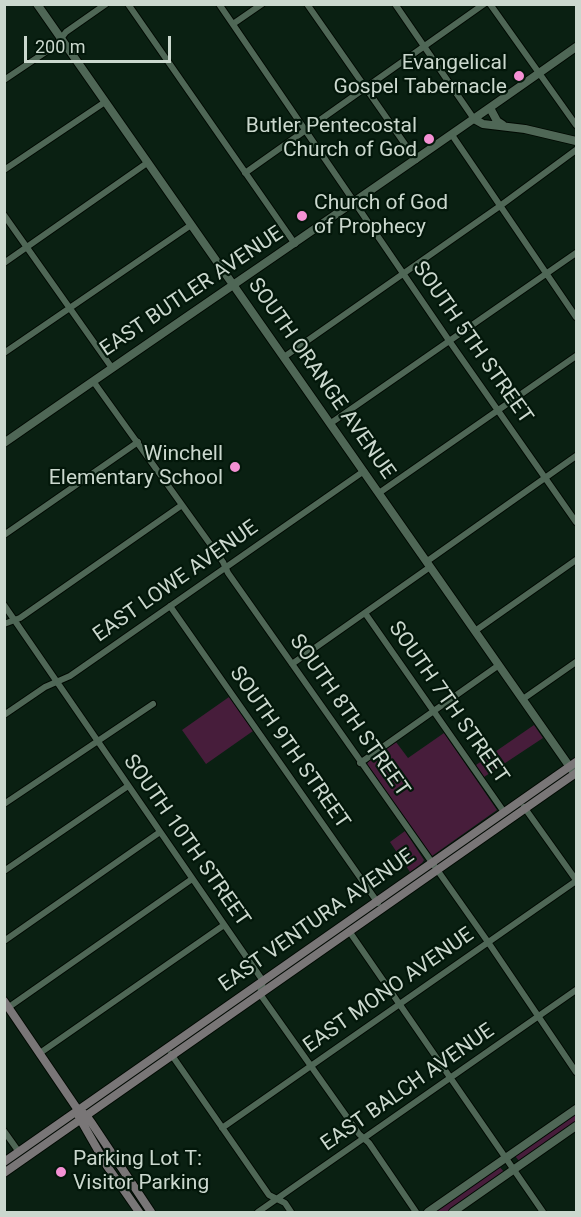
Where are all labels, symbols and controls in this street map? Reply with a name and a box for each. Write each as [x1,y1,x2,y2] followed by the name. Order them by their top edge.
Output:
[27,24,174,62] scale bar
[35,36,86,57] text: 200 m
[334,51,507,101] place label: Evangelical Gospel Tabernacle
[512,69,526,83] marker: Evangelical Gospel Tabernacle
[246,114,417,164] place label: Butler Pentecostal Church of God
[422,132,436,146] marker: Butler Pentecostal Church of God
[314,191,448,241] place label: Church of God of Prophecy
[295,209,309,223] marker: Church of God of Prophecy
[96,221,288,363] street label: EAST BUTLER AVENUE
[407,257,537,429] street label: SOUTH 5TH STREET
[242,274,400,484] street label: SOUTH ORANGE AVENUE
[49,442,223,492] place label: Winchell Elementary School
[228,460,242,474] marker: Winchell Elementary School
[89,516,263,648] street label: EAST LOWE AVENUE
[383,617,513,789] street label: SOUTH 7TH STREET
[284,630,414,802] street label: SOUTH 8TH STREET
[224,662,354,834] street label: SOUTH 9TH STREET
[117,750,255,932] street label: SOUTH 10TH STREET
[215,844,419,998] street label: EAST VENTURA AVENUE
[299,923,479,1059] street label: EAST MONO AVENUE
[316,1019,500,1157] street label: EAST BALCH AVENUE
[73,1147,209,1197] place label: Parking Lot T: Visitor Parking
[54,1165,68,1179] marker: Parking Lot T: Visitor Parking

